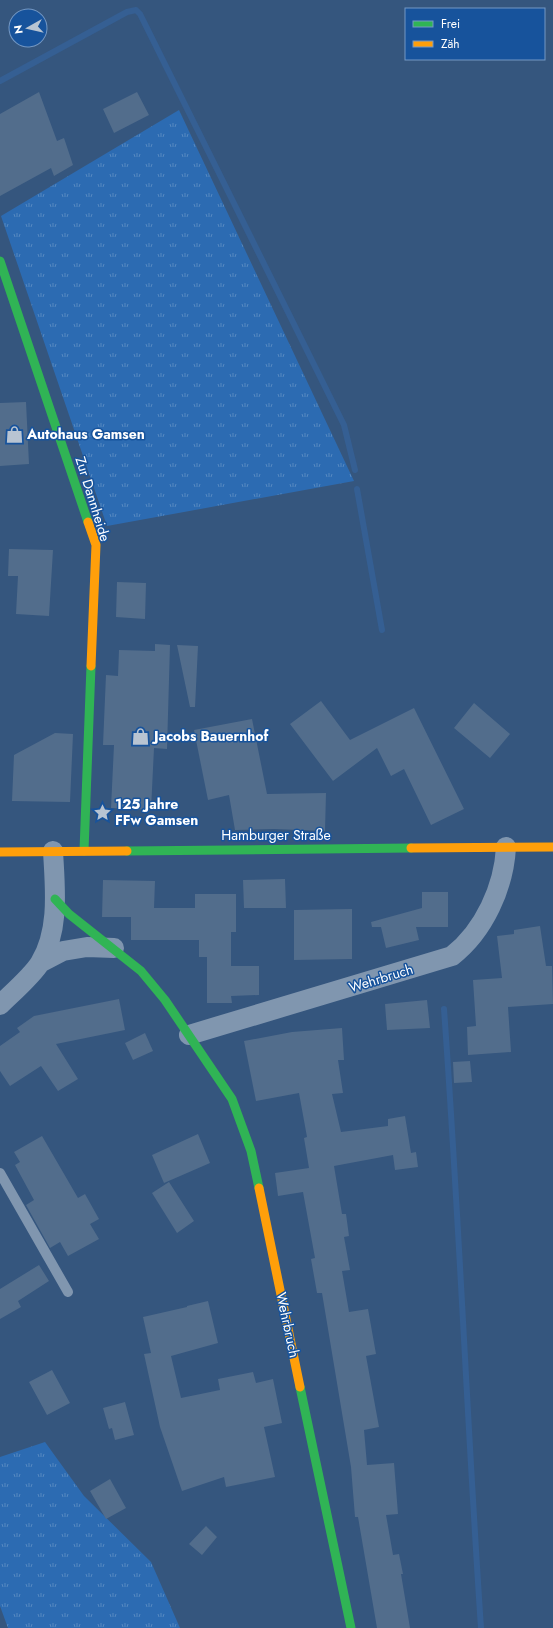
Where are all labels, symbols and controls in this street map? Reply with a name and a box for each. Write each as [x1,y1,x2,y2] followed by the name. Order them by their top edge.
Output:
[8,8,48,48] north arrow
[405,8,545,60] legend
[441,15,460,33] text: Frei
[10,24,27,35] text: N
[441,35,460,53] text: Zäh
[4,424,24,444] shop icon: Autohaus Gamsen
[26,424,145,444] place label: Autohaus Gamsen
[71,454,115,544] street label: Zur Dannheide
[131,726,151,746] shop icon: Jacobs Bauernhof
[151,726,270,746] place label: Jacobs Bauernhof
[115,794,198,830] place label: 125 Jahre FFw Gamsen
[92,802,112,822] place icon: 125 Jahre FFw Gamsen
[221,825,331,845] street label: Hamburger Straße
[346,959,416,997] street label: Wehrbruch
[271,1291,305,1359] street label: Wehrbruch

